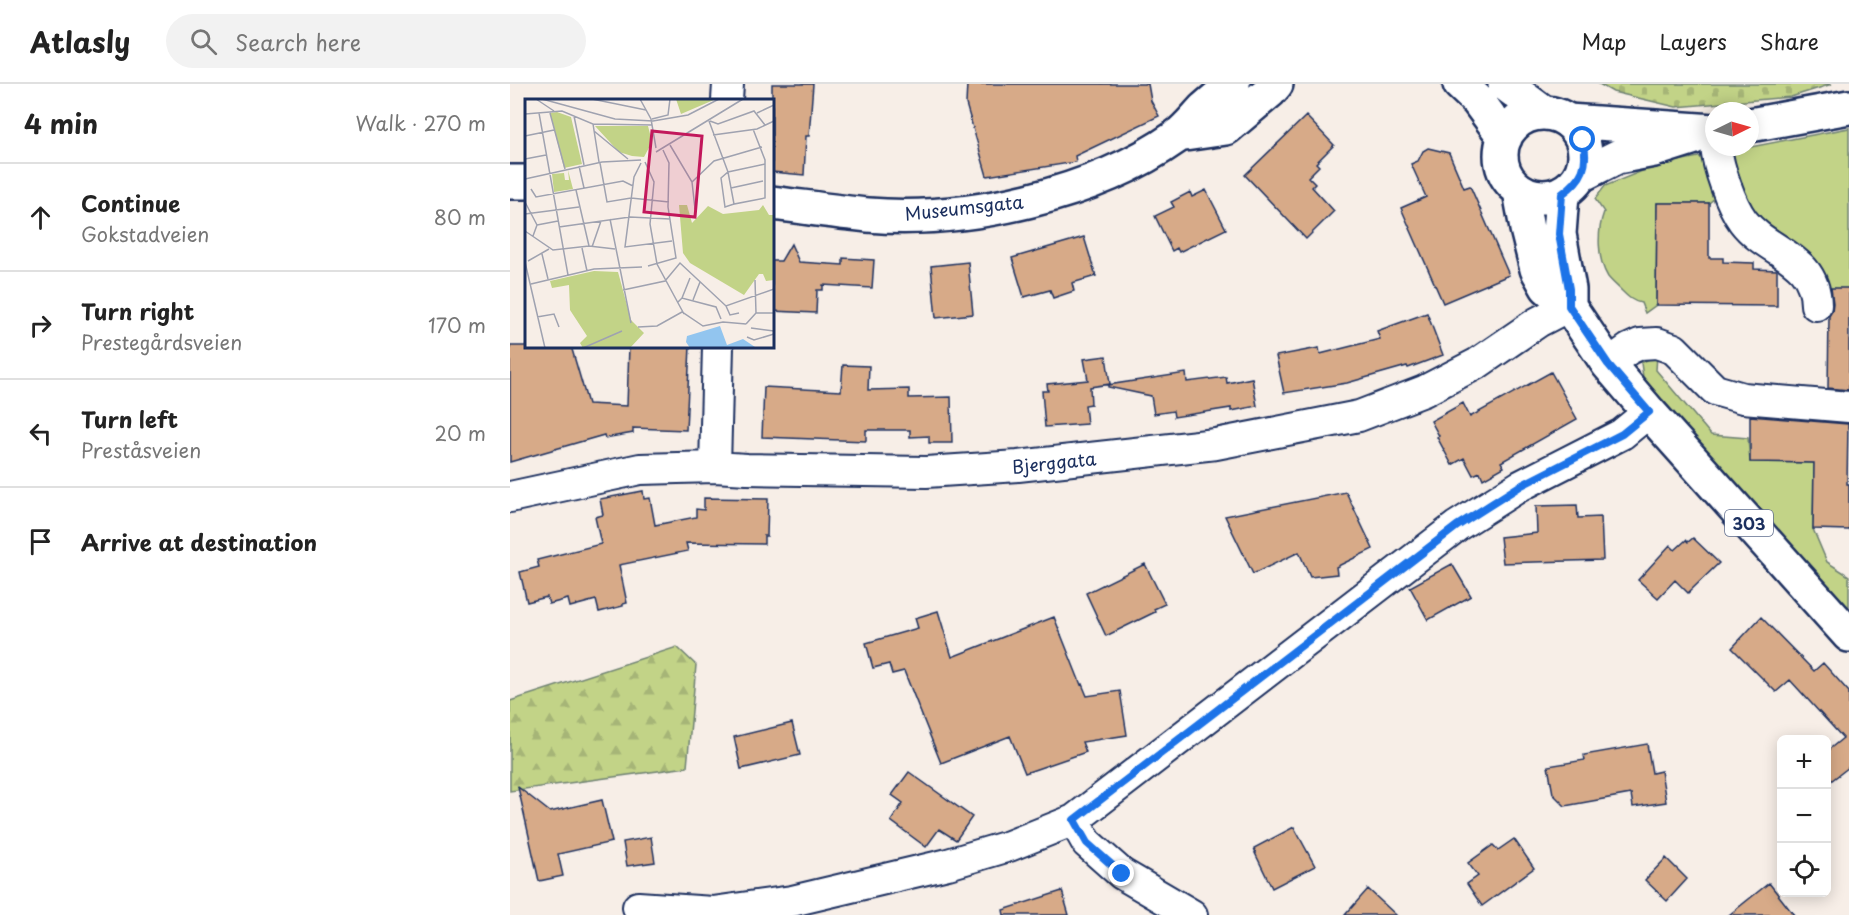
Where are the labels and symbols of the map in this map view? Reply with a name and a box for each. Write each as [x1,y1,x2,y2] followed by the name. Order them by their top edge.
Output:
[525,99,774,348] inset map
[1705,102,1759,156] north arrow
[1569,126,1595,152] route start
[903,187,1025,227] street label: Museumsgata
[1011,444,1098,480] street label: Bjerggata
[1725,510,1773,536] road number: 303
[1108,860,1134,886] route end

